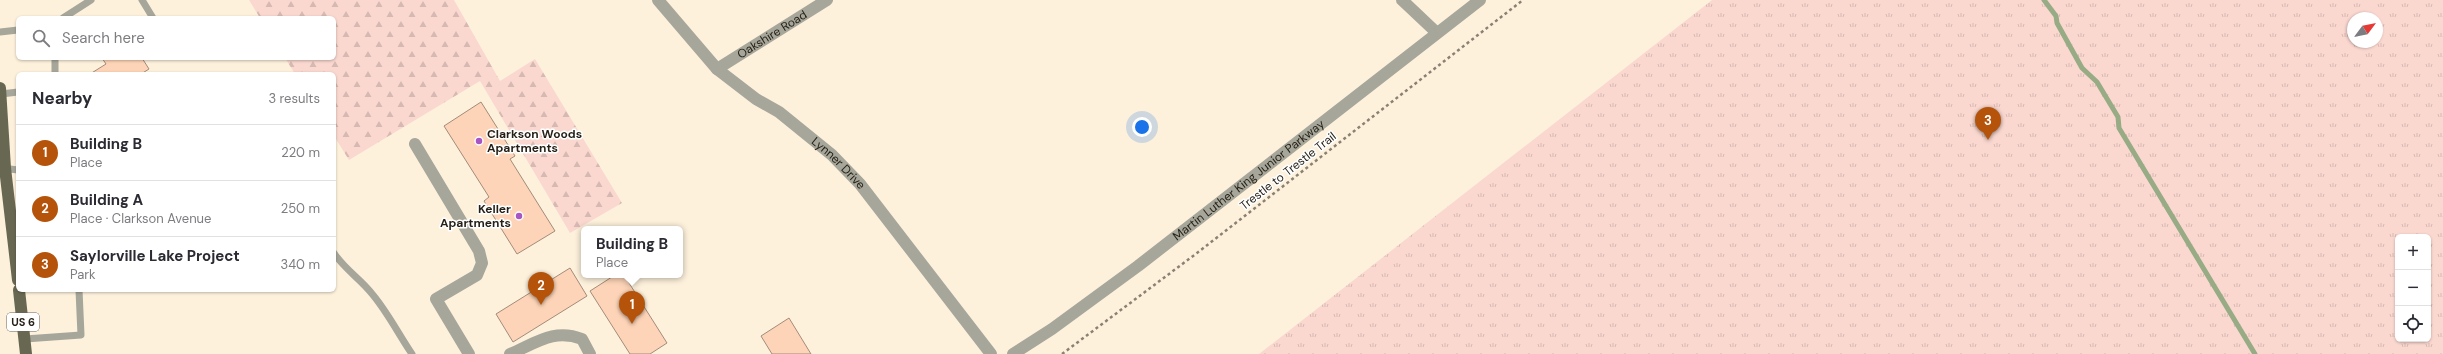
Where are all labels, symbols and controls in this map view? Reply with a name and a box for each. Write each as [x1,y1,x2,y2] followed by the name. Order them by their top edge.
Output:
[734,7,810,62] street label: Oakshire Road
[2347,12,2383,48] north arrow
[16,16,336,60] search box
[30,27,52,49] icon: search
[62,28,145,48] text: Search here
[32,87,92,109] text: Nearby
[268,90,320,107] text: 3 results
[1975,107,2001,140] pin: 3
[1169,116,1328,244] street label: Martin Luther King Junior Parkway
[1132,117,1152,137] your location
[487,126,582,156] place label: Clarkson Woods Apartments
[1237,128,1339,214] street label: Trestle to Trestle Trail
[70,134,142,154] text: Building B
[808,134,869,193] street label: Lynner Drive
[474,136,484,146] marker: Clarkson Woods Apartments
[43,144,47,161] text: 1
[281,144,320,161] text: 220 m
[70,154,102,171] text: Place
[70,190,143,210] text: Building A
[41,200,49,217] text: 2
[281,200,320,217] text: 250 m
[440,201,511,231] place label: Keller Apartments
[70,210,211,227] text: Place · Clarkson Avenue
[514,211,524,221] marker: Keller Apartments
[581,226,683,278] popup
[596,234,668,254] text: Building B
[2395,234,2431,342] map controls
[2395,234,2431,270] button: +
[70,246,240,266] text: Saylorville Lake Project
[596,254,628,271] text: Place
[41,256,49,273] text: 3
[280,256,320,273] text: 340 m
[70,266,96,283] text: Park
[2395,270,2431,306] button: −
[528,272,554,305] pin: 2
[619,291,645,324] pin: 1
[2395,306,2431,342] button: locate
[7,313,39,331] road number: US 6

